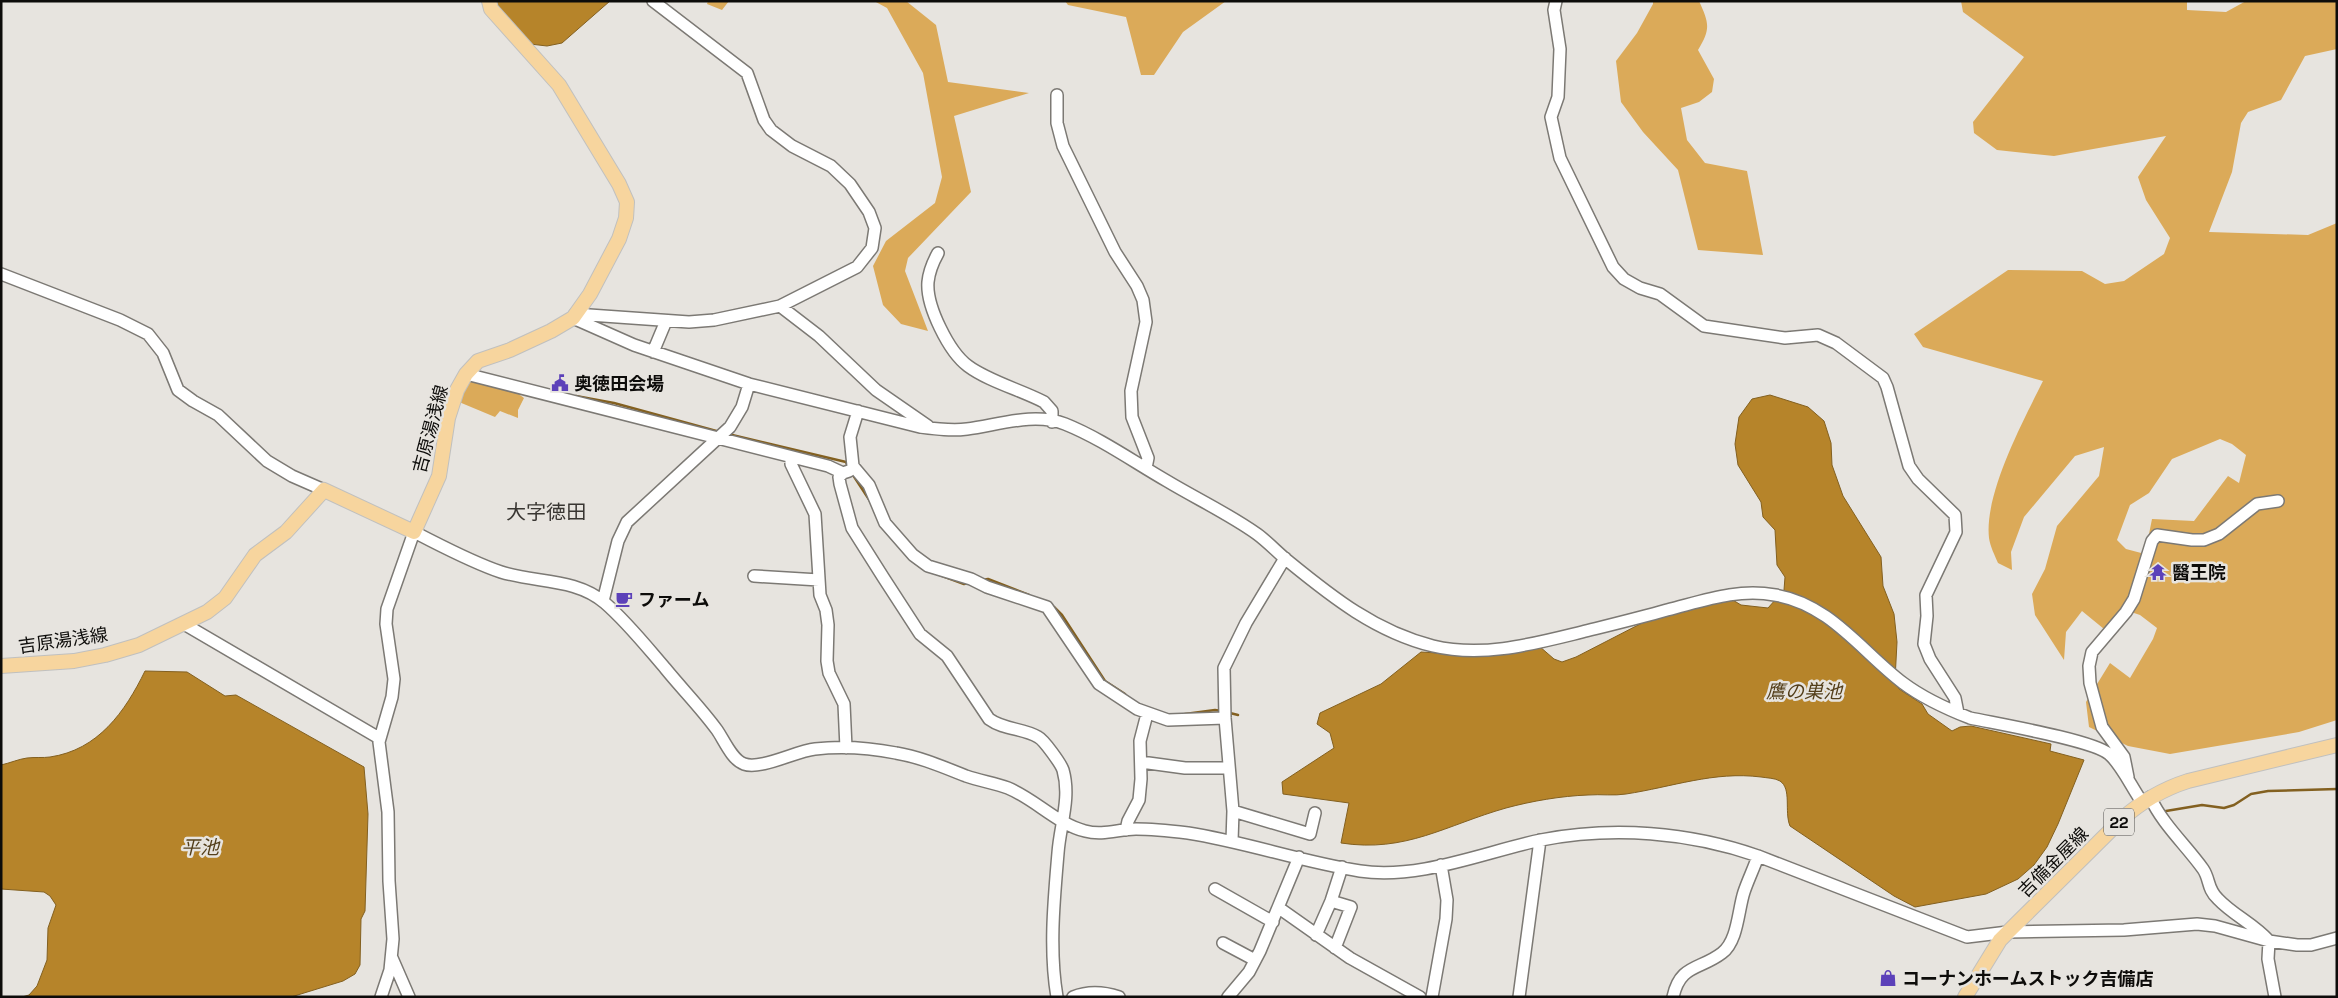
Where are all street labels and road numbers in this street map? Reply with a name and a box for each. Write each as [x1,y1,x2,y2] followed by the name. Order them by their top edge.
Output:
[407,383,453,475] street label: 吉原湯浅線
[17,622,109,658] street label: 吉原湯浅線
[2104,809,2134,836] road number: 22
[2013,822,2093,902] street label: 吉備金屋線

